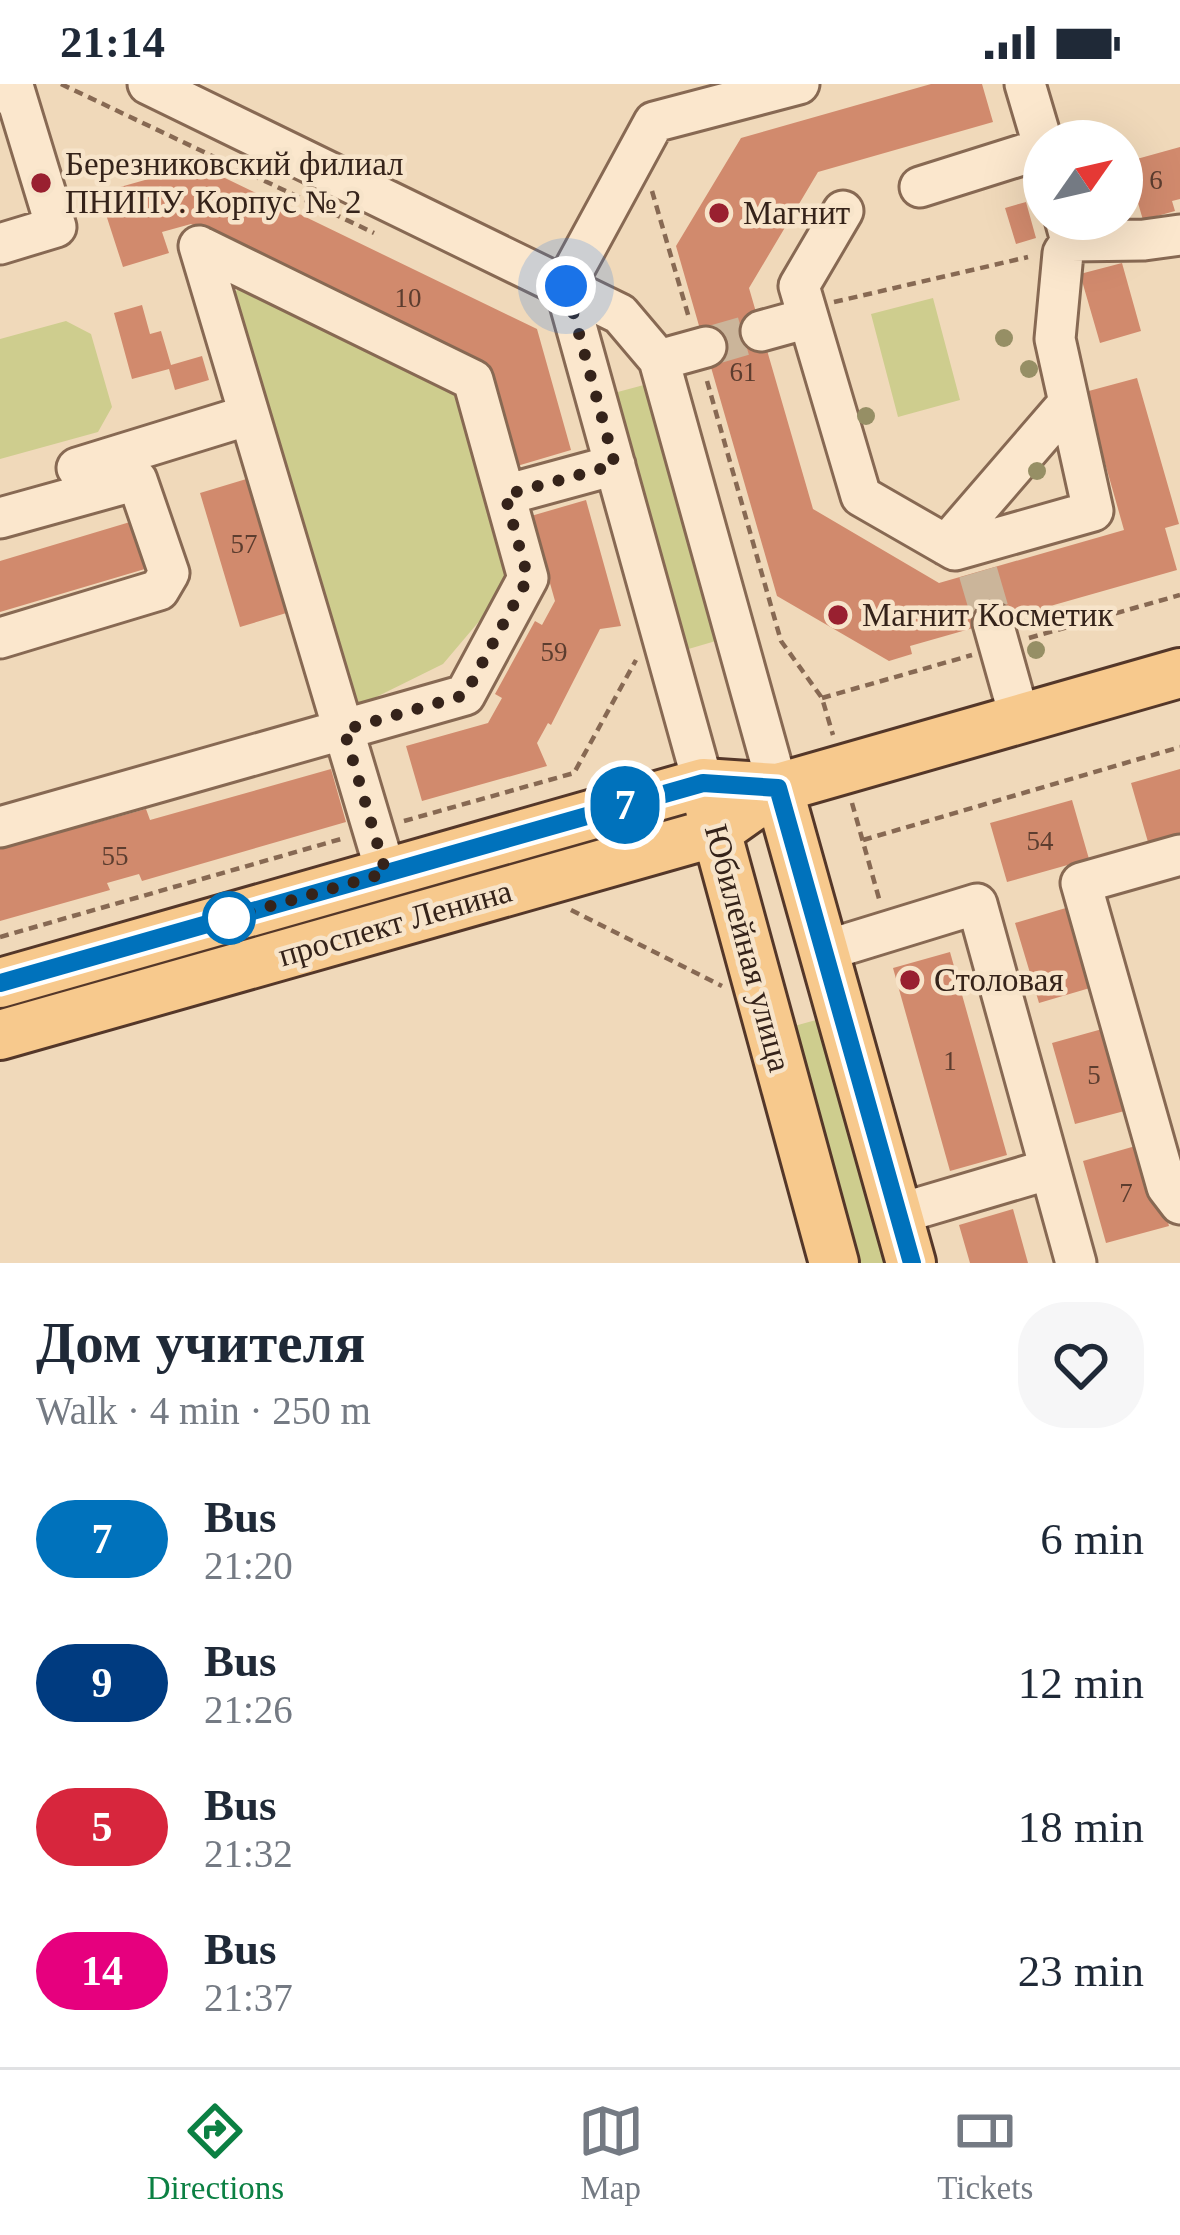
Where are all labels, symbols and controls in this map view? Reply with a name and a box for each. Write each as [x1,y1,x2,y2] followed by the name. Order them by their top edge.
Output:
[60,17,165,67] text: 21:14
[1023,120,1143,240] north arrow
[1023,120,1143,240] map controls
[65,146,404,220] place label: Березниковский филиал ПНИПУ. Корпус № 2
[1149,165,1163,195] house number: 6
[28,170,54,196] marker: Березниковский филиал ПНИПУ. Корпус № 2
[743,195,850,231] place label: Магнит
[706,200,732,226] marker: Магнит
[536,256,596,316] your location
[395,283,422,313] house number: 10
[730,357,757,387] house number: 61
[231,529,258,559] house number: 57
[862,597,1114,633] place label: Магнит Косметик
[825,602,851,628] marker: Магнит Косметик
[541,637,568,667] house number: 59
[586,766,664,844] line badge: 7
[615,782,636,828] text: 7
[698,820,798,1076] street label: Юбилейная улица
[1027,826,1054,856] house number: 54
[102,841,129,871] house number: 55
[274,872,516,974] street label: проспект Ленина
[204,893,254,943] unlabelled marker
[934,962,1064,998] place label: Столовая
[897,967,923,993] marker: Столовая
[943,1046,957,1076] house number: 1
[1087,1060,1101,1090] house number: 5
[1119,1178,1133,1208] house number: 7
[1018,1302,1144,1428] button: heart
[36,1311,365,1374] text: Дом учителя
[36,1389,371,1432] text: Walk · 4 min · 250 m
[204,1492,277,1542] text: Bus
[1040,1514,1144,1564] text: 6 min
[92,1516,113,1562] text: 7
[204,1544,293,1587] text: 21:20
[204,1636,277,1686] text: Bus
[1018,1658,1144,1708] text: 12 min
[92,1660,113,1706] text: 9
[204,1688,293,1731] text: 21:26
[204,1780,277,1830] text: Bus
[1018,1802,1144,1852] text: 18 min
[92,1804,113,1850] text: 5
[204,1832,293,1875] text: 21:32
[204,1924,277,1974] text: Bus
[1018,1946,1144,1996] text: 23 min
[81,1948,123,1994] text: 14
[204,1976,293,2019] text: 21:37
[147,2098,284,2207] tab: Directions
[578,2098,644,2207] tab: Map
[937,2098,1033,2207] tab: Tickets

